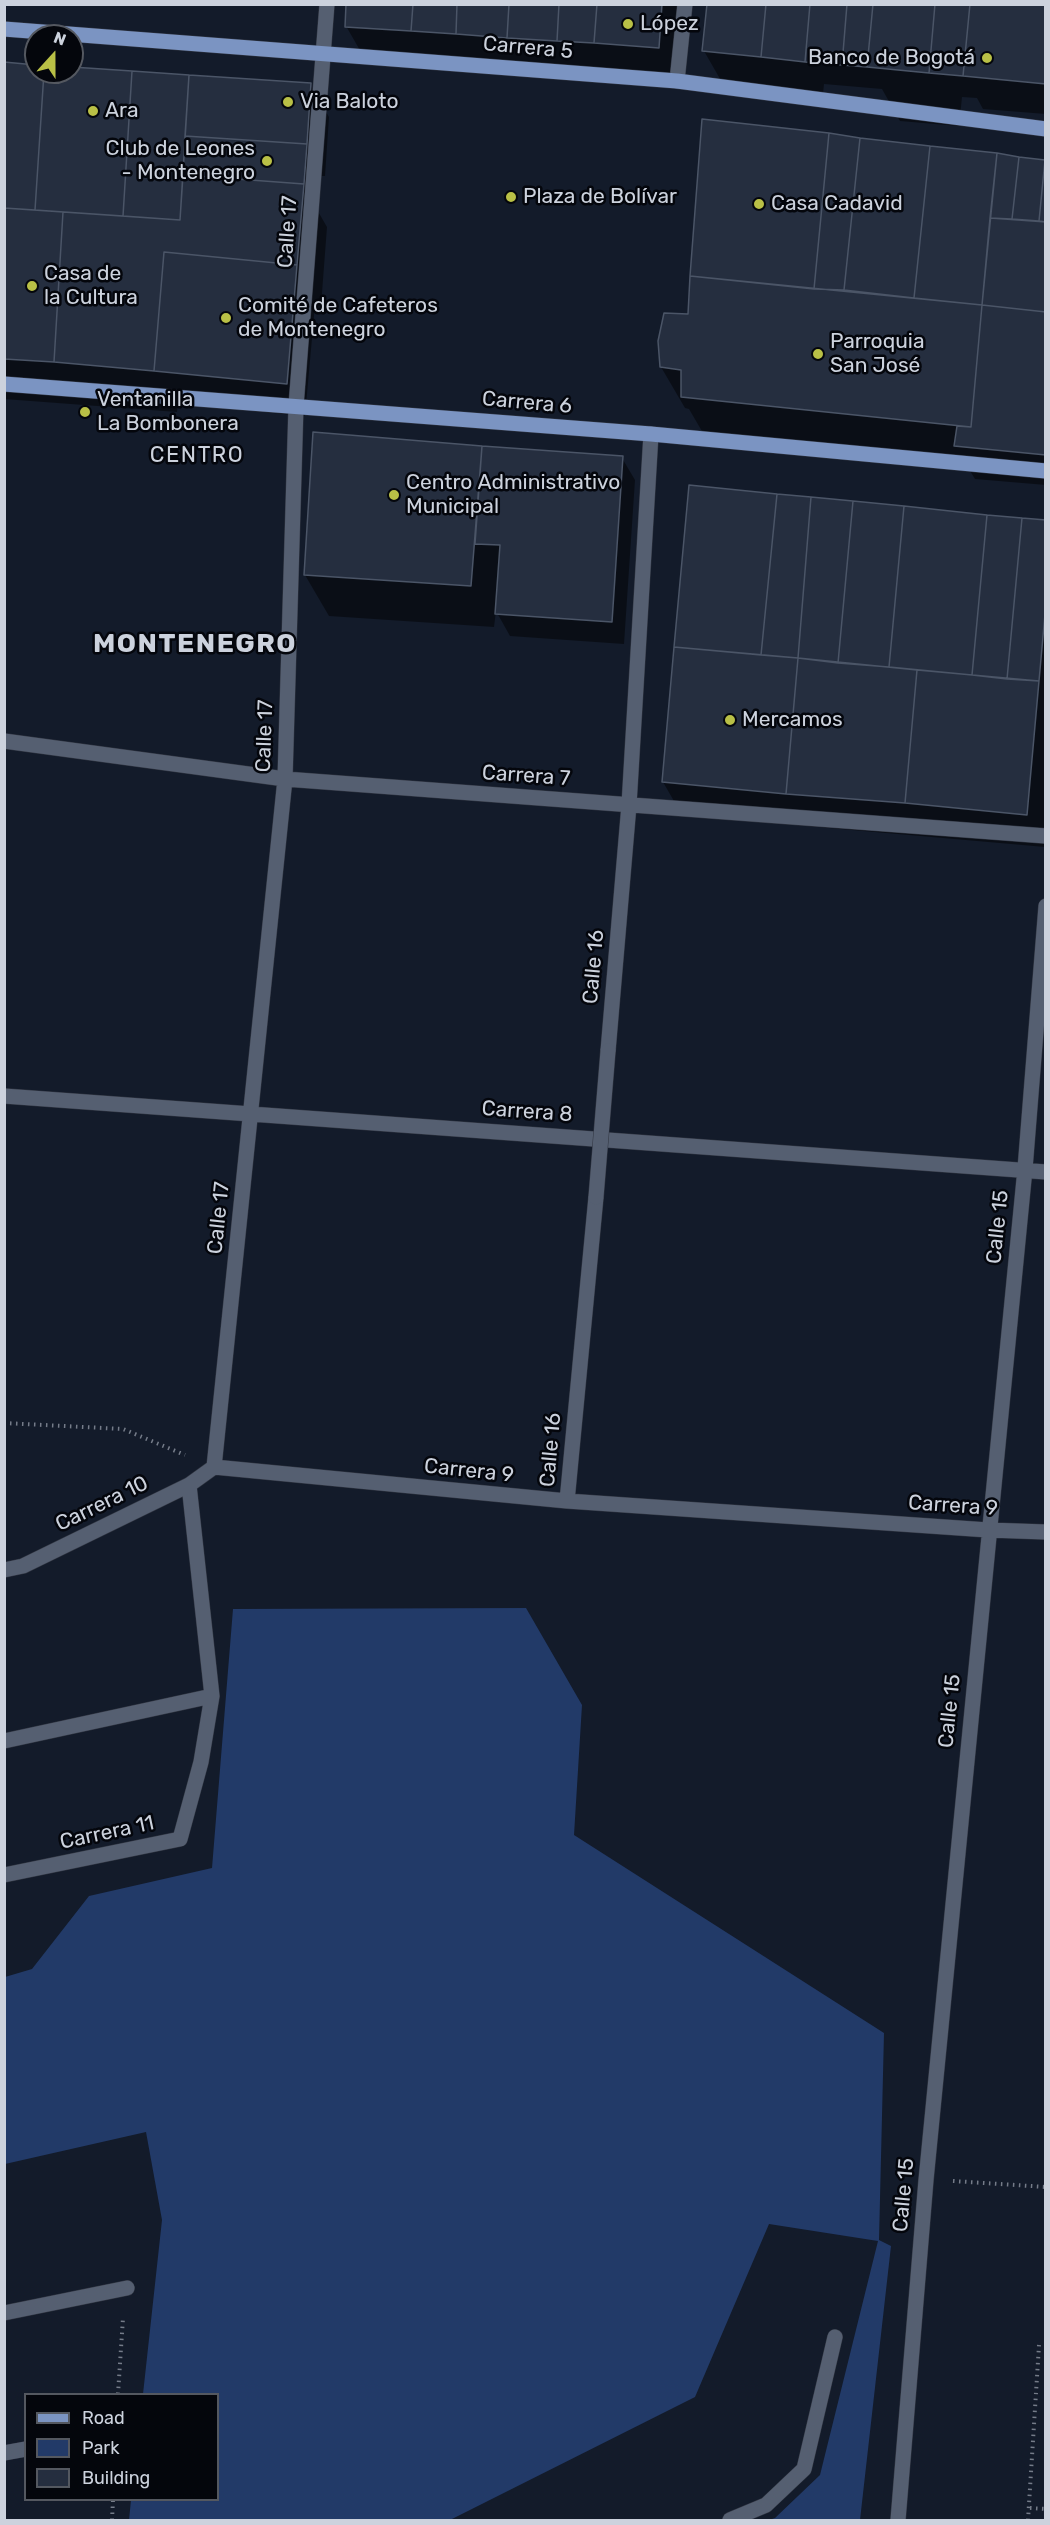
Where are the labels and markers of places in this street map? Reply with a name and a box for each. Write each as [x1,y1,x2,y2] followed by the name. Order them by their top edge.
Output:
[640,11,699,37] place label: López
[621,17,635,31] marker: López
[808,45,975,71] place label: Banco de Bogotá
[980,51,994,65] marker: Banco de Bogotá
[300,89,398,115] place label: Via Baloto
[281,95,295,109] marker: Via Baloto
[105,98,138,124] place label: Ara
[86,104,100,118] marker: Ara
[106,136,255,186] place label: Club de Leones - Montenegro
[260,154,274,168] marker: Club de Leones - Montenegro
[523,184,677,210] place label: Plaza de Bolívar
[504,190,518,204] marker: Plaza de Bolívar
[771,191,903,217] place label: Casa Cadavid
[752,197,766,211] marker: Casa Cadavid
[44,261,138,311] place label: Casa de la Cultura
[25,279,39,293] marker: Casa de la Cultura
[238,293,438,343] place label: Comité de Cafeteros de Montenegro
[219,311,233,325] marker: Comité de Cafeteros de Montenegro
[830,329,925,379] place label: Parroquia San José
[811,347,825,361] marker: Parroquia San José
[97,387,239,437] place label: Ventanilla La Bombonera
[78,405,92,419] marker: Ventanilla La Bombonera
[406,470,620,520] place label: Centro Administrativo Municipal
[387,488,401,502] marker: Centro Administrativo Municipal
[742,707,843,733] place label: Mercamos
[723,713,737,727] marker: Mercamos

